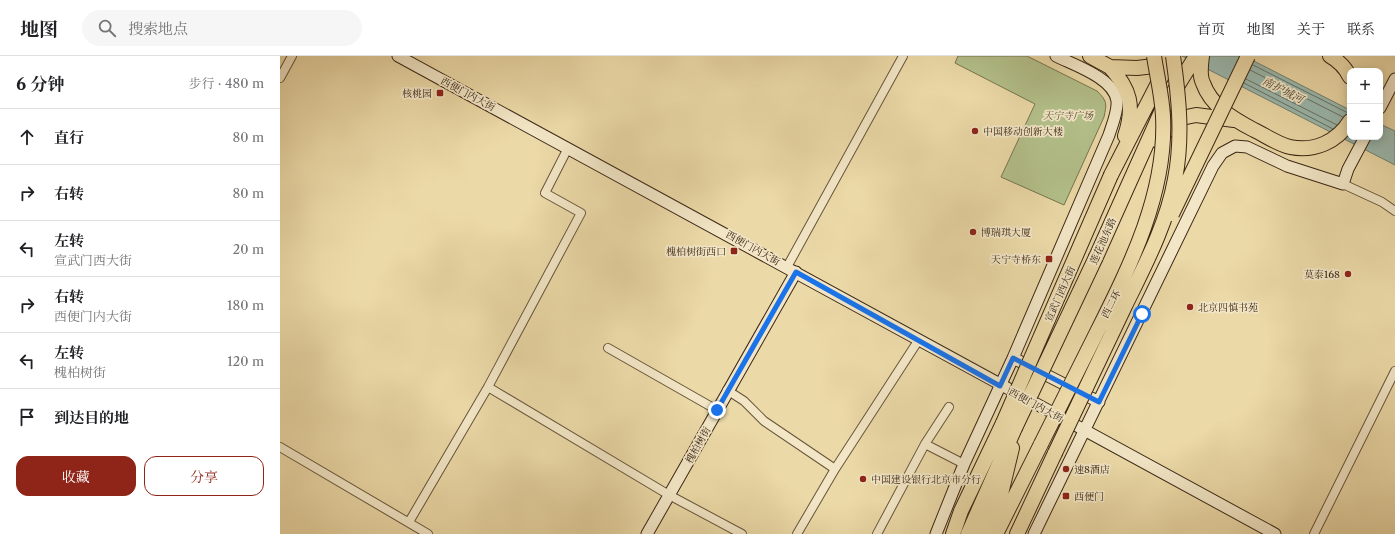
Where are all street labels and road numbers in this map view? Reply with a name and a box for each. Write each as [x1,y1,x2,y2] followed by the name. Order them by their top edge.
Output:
[438,74,498,114] street label: 西便门内大街
[1087,216,1119,266] street label: 莲花池东路
[724,228,782,268] street label: 西便门内大街
[1042,264,1078,324] street label: 宣武门西大街
[1098,288,1124,320] street label: 西二环
[1006,385,1066,425] street label: 西便门内大街
[683,424,713,466] street label: 槐柏树街

